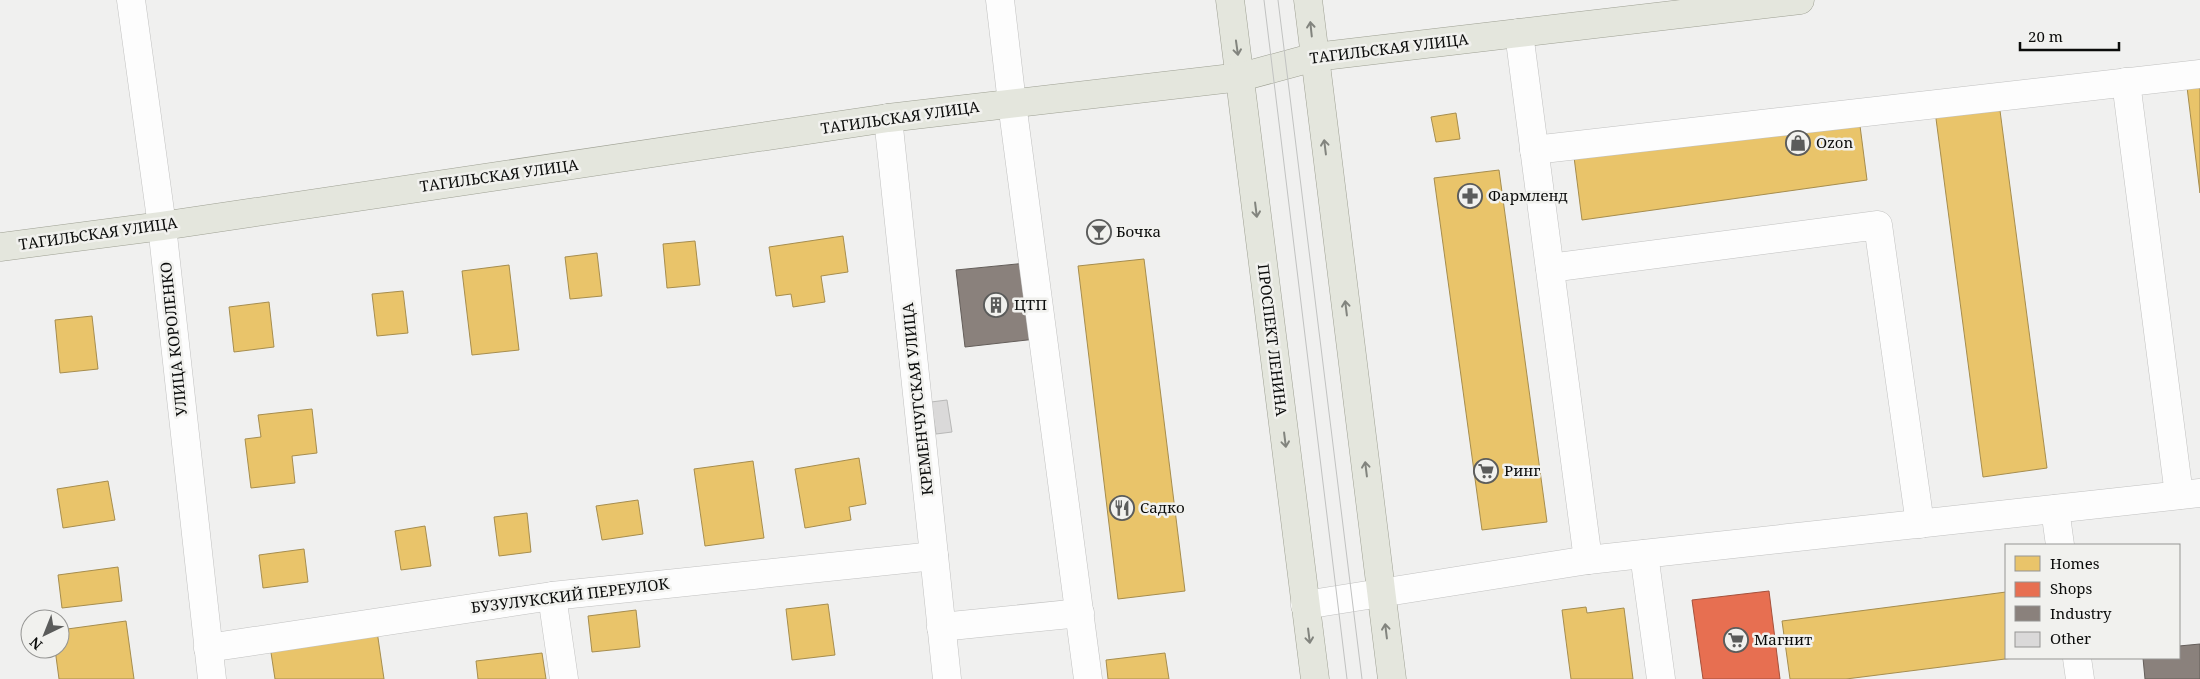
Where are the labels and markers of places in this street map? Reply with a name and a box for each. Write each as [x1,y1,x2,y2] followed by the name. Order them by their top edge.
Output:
[1785,130,1811,156] shop icon: Ozon
[1816,132,1853,152] place label: Ozon
[1457,183,1483,209] pharmacy icon: Фармленд
[1488,185,1568,205] place label: Фармленд
[1086,219,1112,245] bar icon: Бочка
[1116,221,1161,241] place label: Бочка
[983,292,1009,318] building icon: ЦТП
[1014,294,1047,314] place label: ЦТП
[1473,458,1499,484] supermarket icon: Ринг
[1504,460,1540,480] place label: Ринг
[1109,495,1135,521] restaurant icon: Садко
[1140,497,1185,517] place label: Садко
[1723,627,1749,653] supermarket icon: Магнит
[1754,629,1812,649] place label: Магнит

